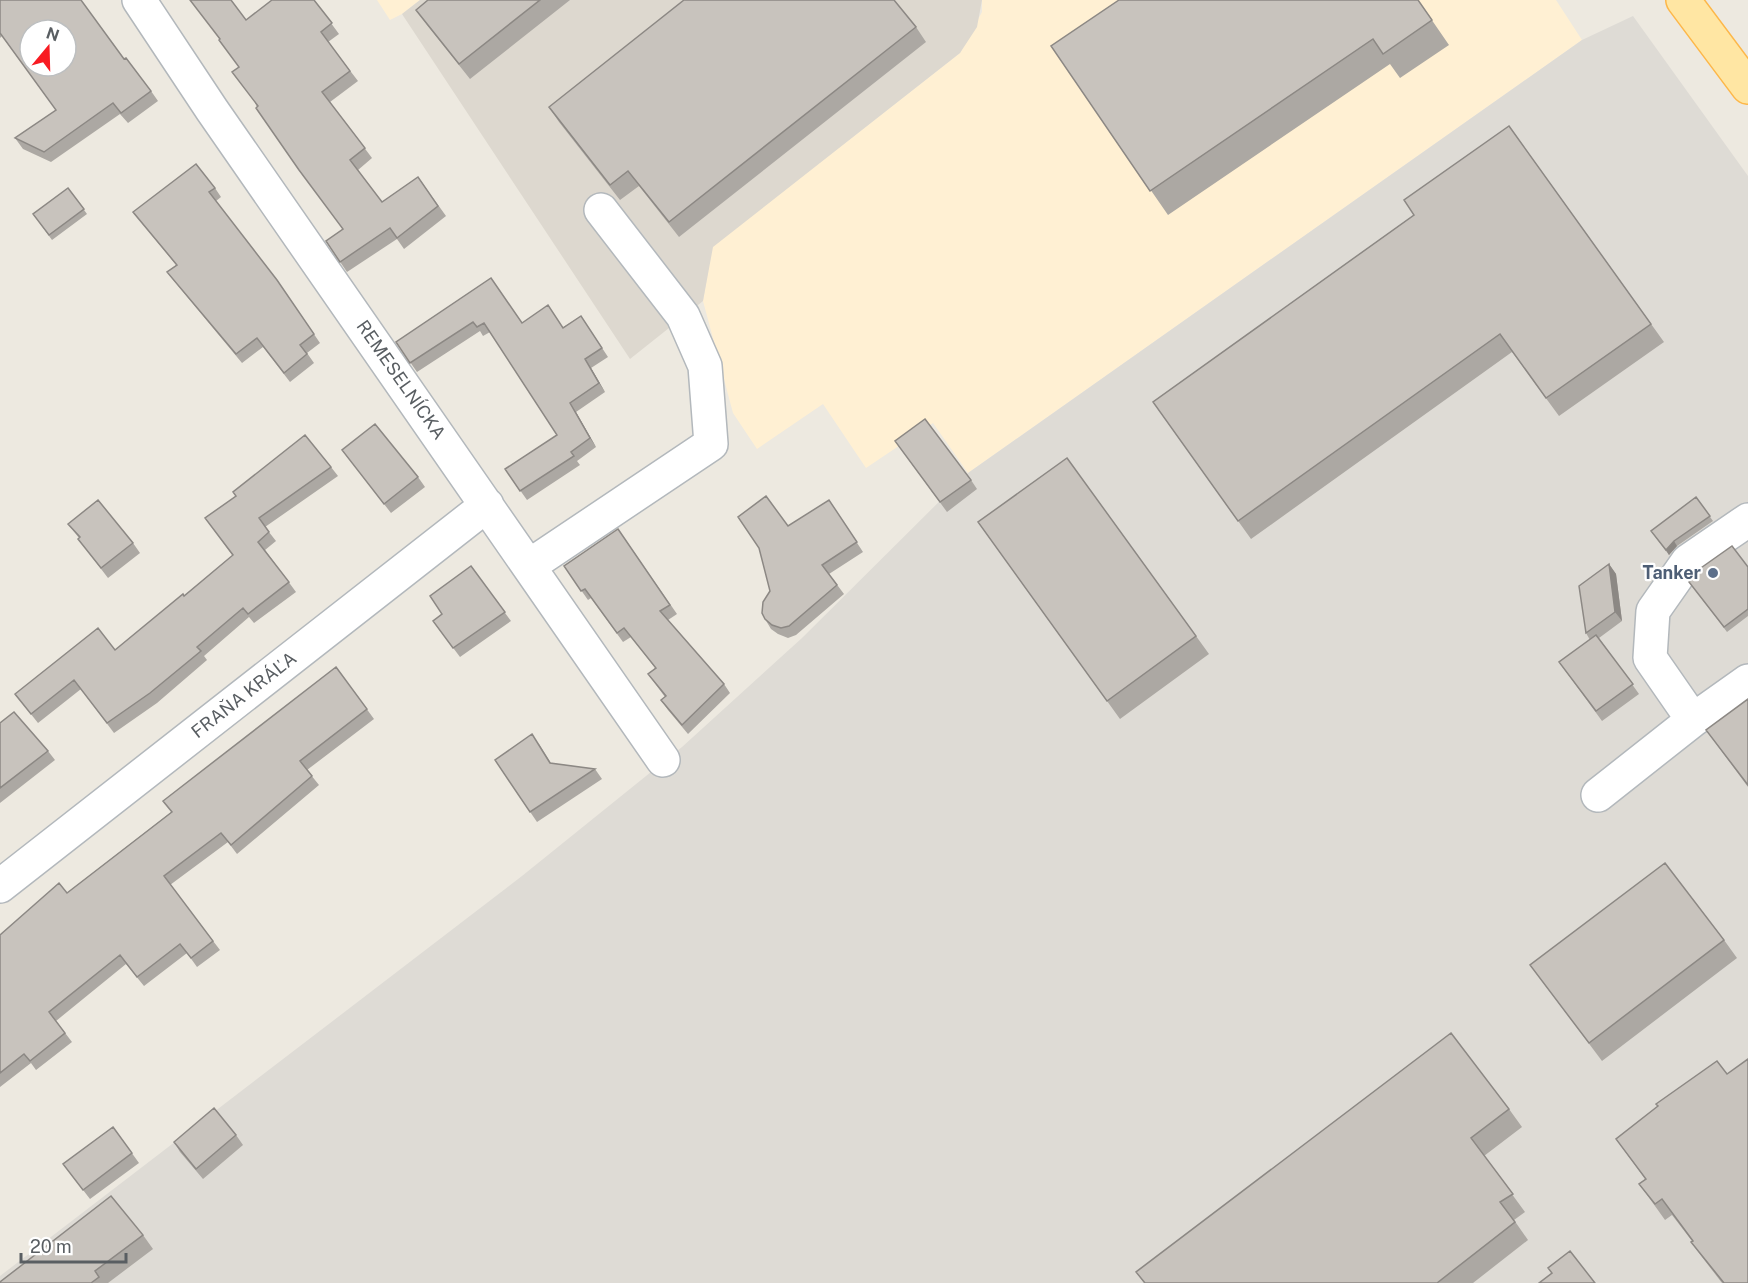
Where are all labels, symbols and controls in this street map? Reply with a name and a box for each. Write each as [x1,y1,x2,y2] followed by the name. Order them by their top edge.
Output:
[18,18,78,78] north arrow
[44,23,62,45] text: N
[352,315,451,444] street label: REMESELNÍCKA
[1642,562,1702,583] place label: Tanker
[1706,566,1720,580] marker: Tanker
[186,646,300,742] street label: FRAŇA KRÁĽA
[21,1226,126,1264] scale bar
[30,1236,72,1257] text: 20 m

